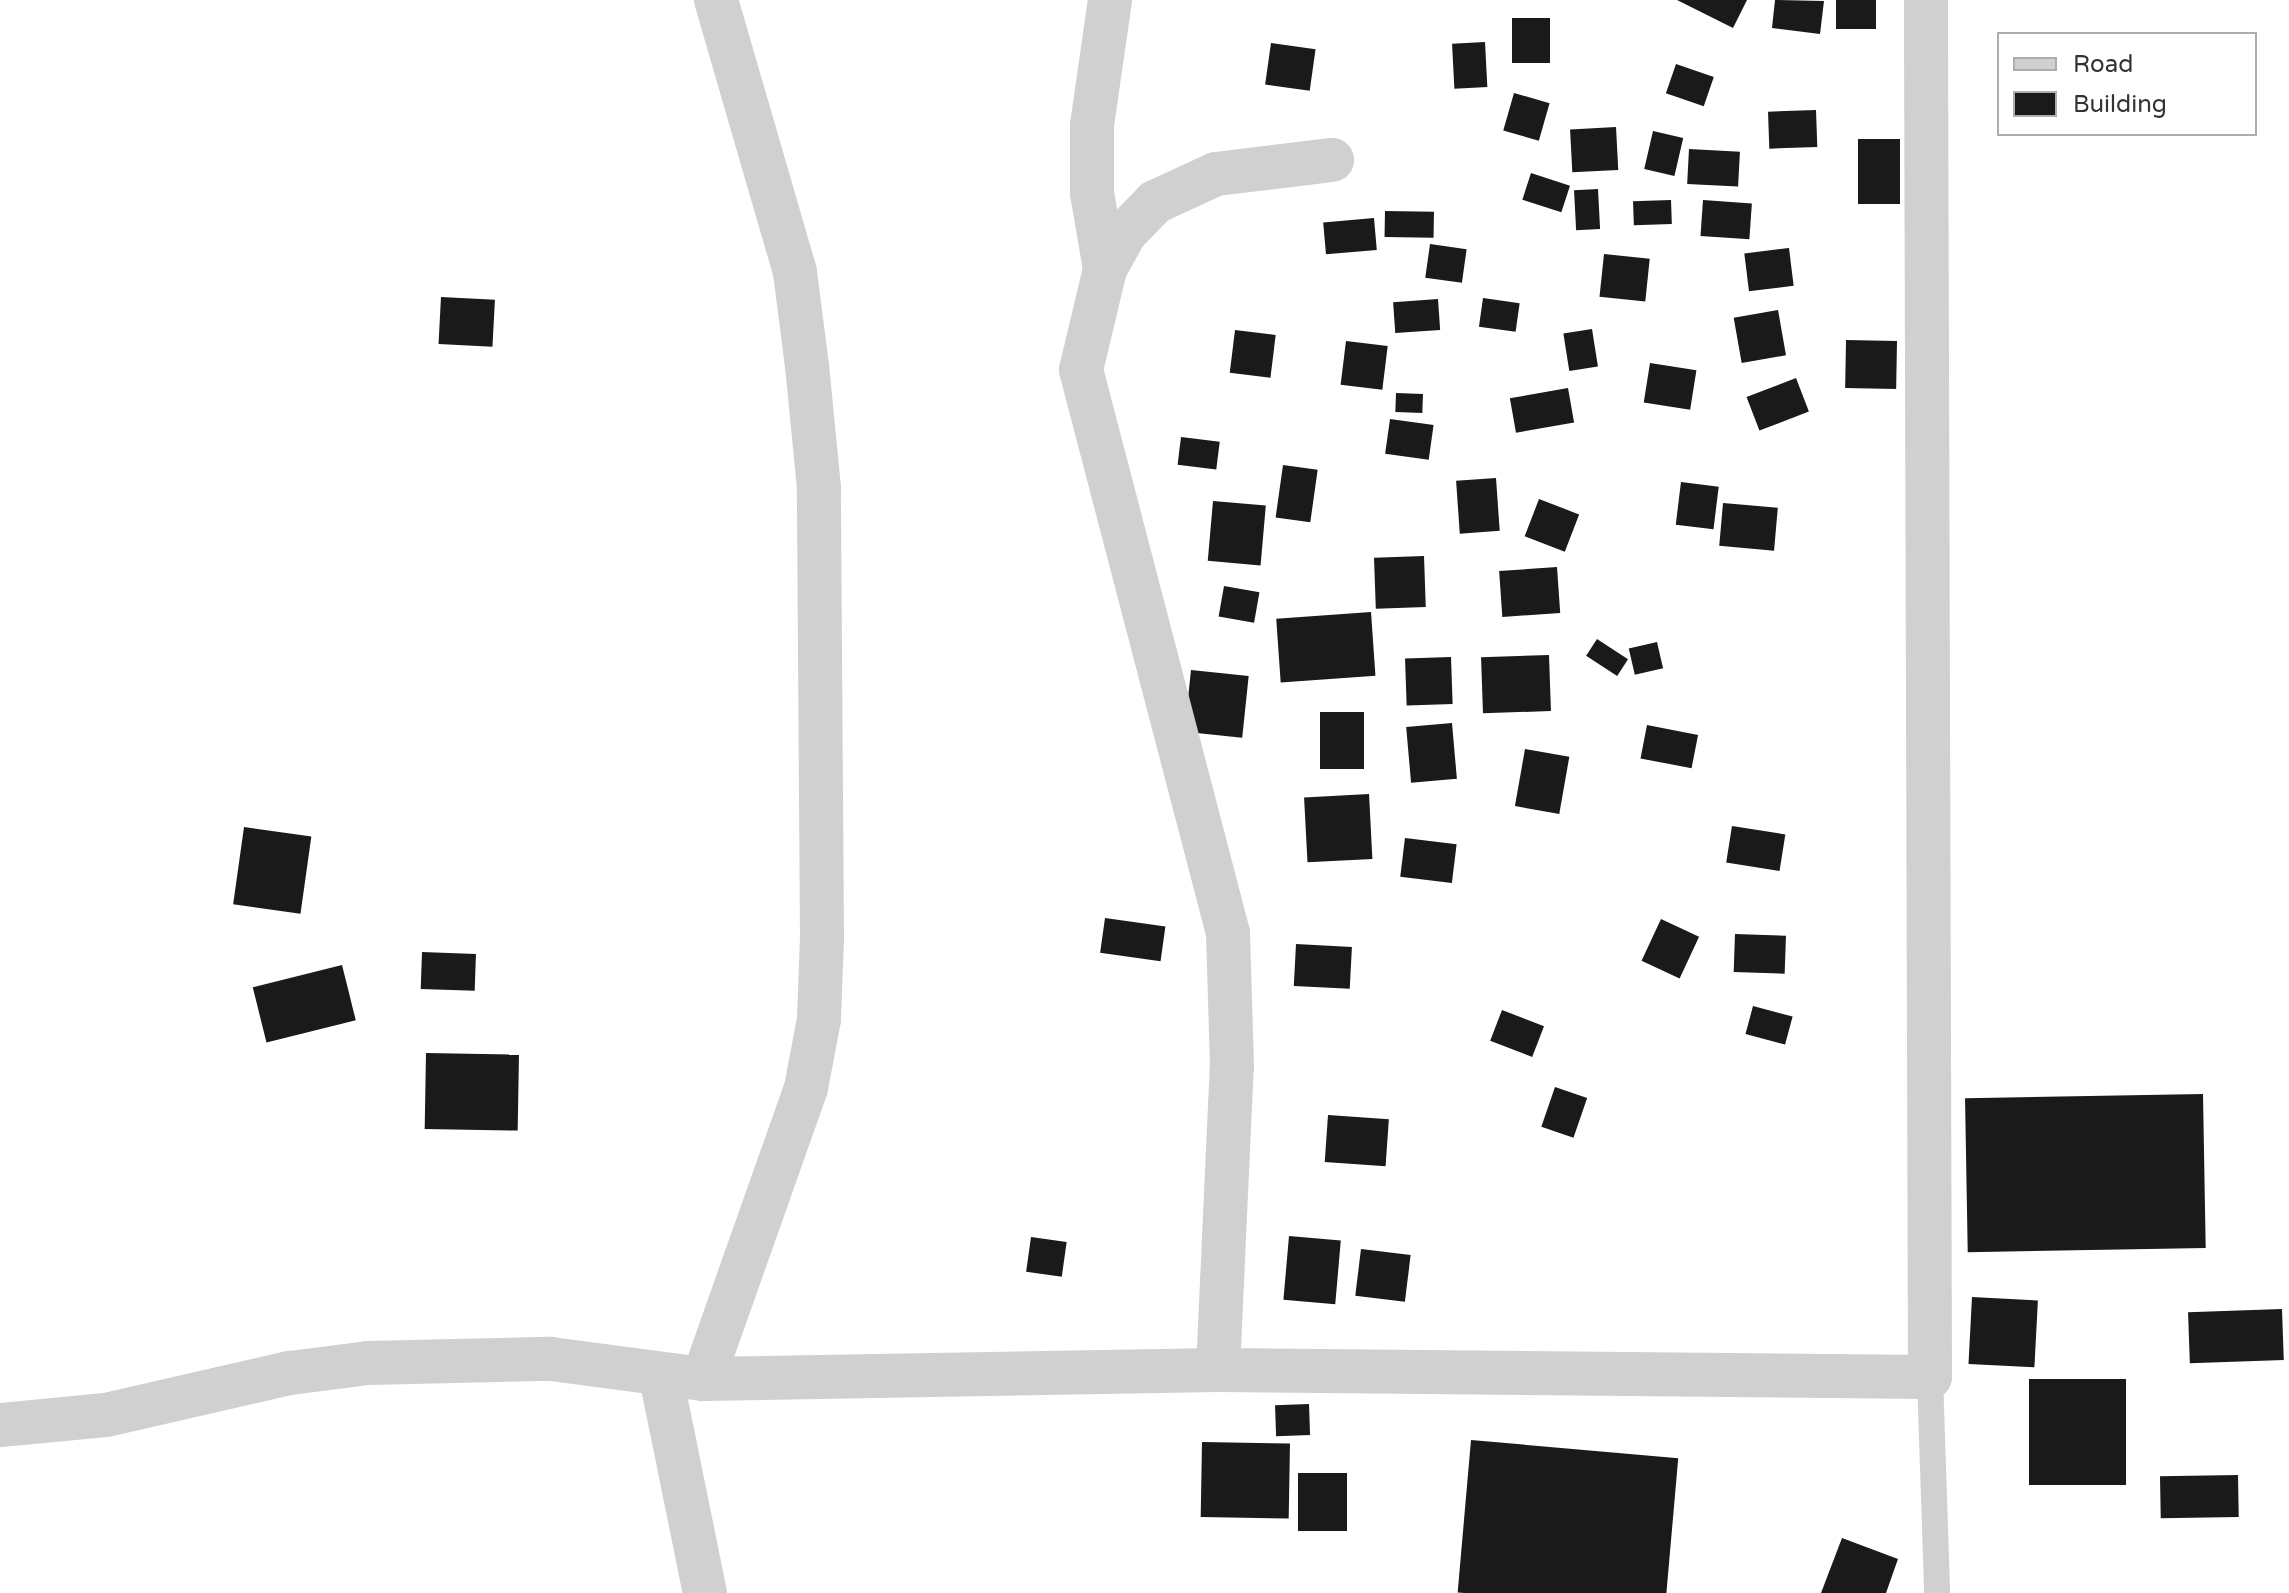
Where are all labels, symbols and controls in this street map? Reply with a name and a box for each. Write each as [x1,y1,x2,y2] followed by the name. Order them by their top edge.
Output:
[1997,32,2257,136] legend
[2073,50,2133,79] text: Road
[2073,90,2167,119] text: Building

